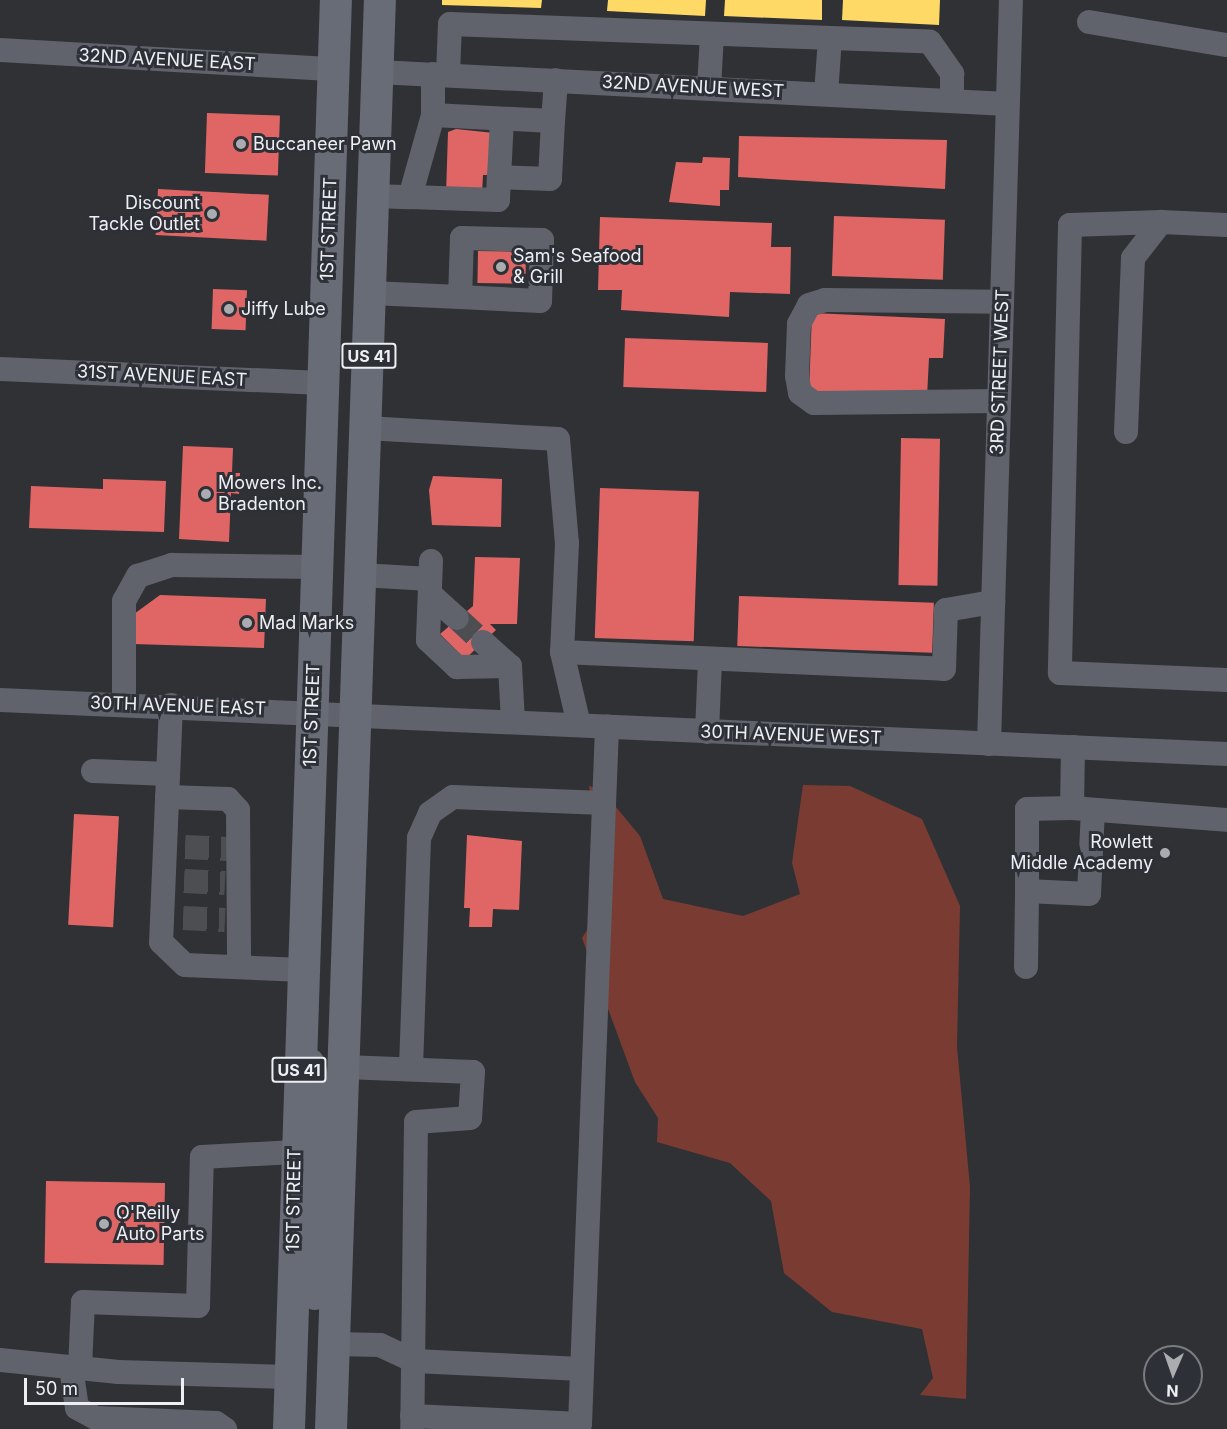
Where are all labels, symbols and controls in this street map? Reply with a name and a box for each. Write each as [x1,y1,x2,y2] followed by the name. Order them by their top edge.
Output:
[78,45,256,75] street label: 32ND AVENUE EAST
[601,71,785,103] street label: 32ND AVENUE WEST
[253,133,397,155] place label: Buccaneer Pawn
[234,137,248,151] marker: Buccaneer Pawn
[316,177,342,281] street label: 1ST STREET
[88,193,200,236] place label: Discount Tackle Outlet
[205,207,219,221] marker: Discount Tackle Outlet
[513,246,641,288] place label: Sam's Seafood & Grill
[494,260,508,274] marker: Sam's Seafood & Grill
[986,289,1014,455] street label: 3RD STREET WEST
[241,298,326,320] place label: Jiffy Lube
[222,302,236,316] marker: Jiffy Lube
[340,343,398,369] road number: US 41
[76,361,248,391] street label: 31ST AVENUE EAST
[218,473,322,516] place label: Mowers Inc. Bradenton
[199,487,213,501] marker: Mowers Inc. Bradenton
[259,612,354,634] place label: Mad Marks
[240,616,254,630] marker: Mad Marks
[299,663,325,767] street label: 1ST STREET
[90,692,266,720] street label: 30TH AVENUE EAST
[700,721,882,749] street label: 30TH AVENUE WEST
[1010,832,1153,874] place label: Rowlett Middle Academy
[1158,846,1172,860] marker: Rowlett Middle Academy
[270,1057,328,1083] road number: US 41
[282,1148,306,1252] street label: 1ST STREET
[116,1203,205,1246] place label: O'Reilly Auto Parts
[97,1217,111,1231] marker: O'Reilly Auto Parts
[1143,1345,1203,1405] north arrow
[27,1366,188,1404] scale bar
[35,1378,78,1399] text: 50 m
[1166,1381,1179,1401] text: N

